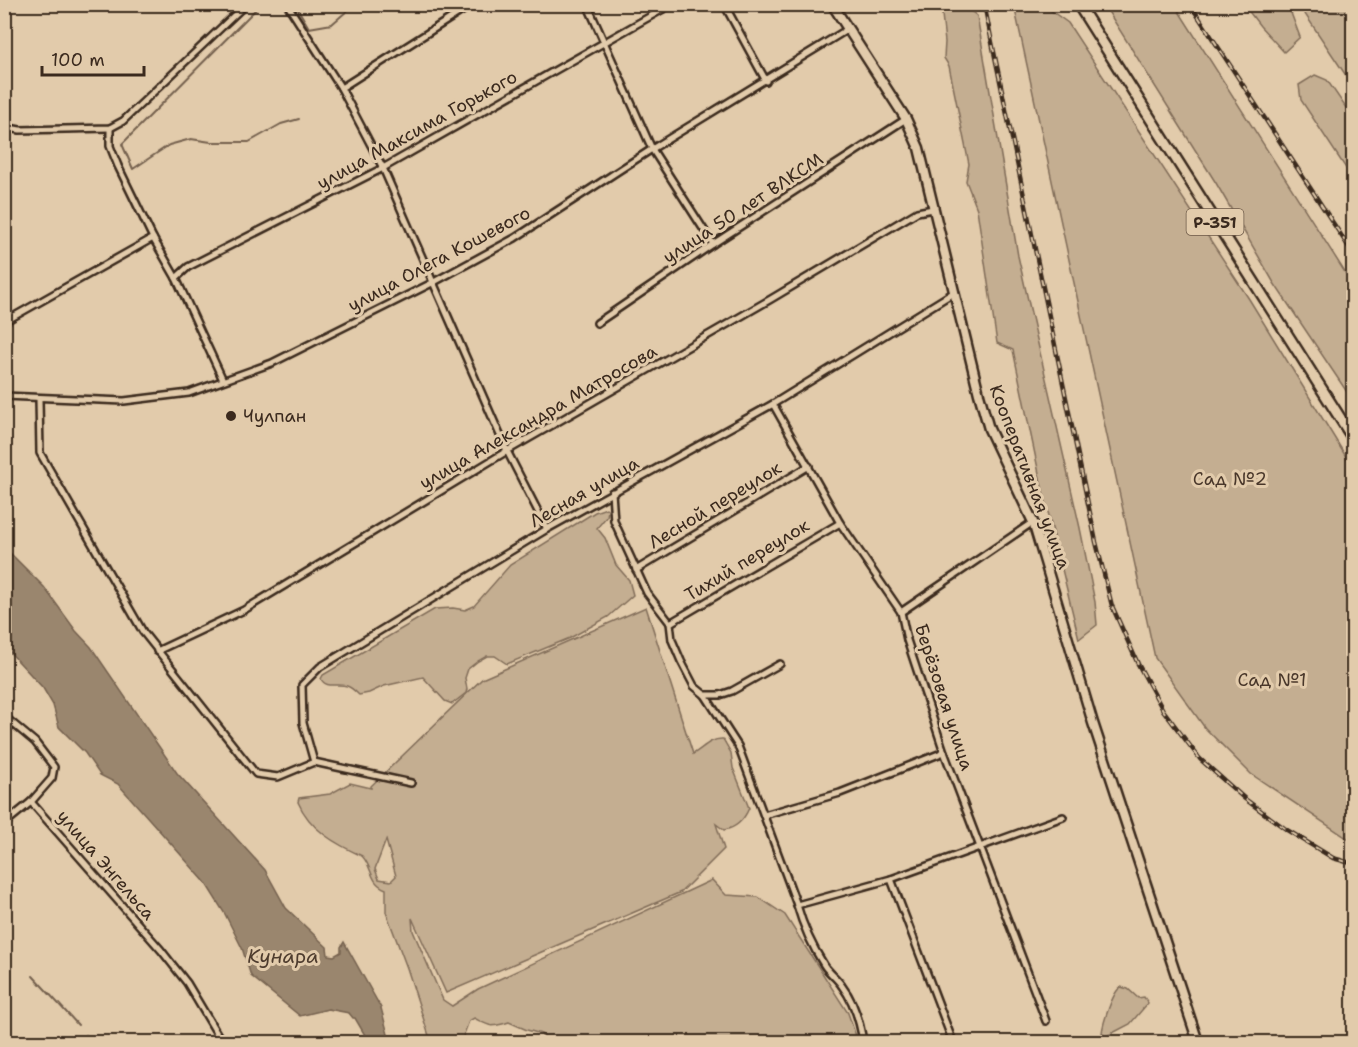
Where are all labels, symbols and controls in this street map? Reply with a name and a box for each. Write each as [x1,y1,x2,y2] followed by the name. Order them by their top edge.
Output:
[42,39,144,77] scale bar
[51,48,105,72] text: 100 m
[313,65,521,195] street label: улица Максима Горького
[658,147,828,269] street label: улица 50 лет ВЛКСМ
[344,201,534,317] street label: улица Олега Кошевого
[1186,209,1244,235] road number: Р-351
[415,339,661,495] street label: улица Александра Матросова
[984,381,1076,573] street label: Кооперативная улица
[243,404,306,428] place label: Чулпан
[224,409,238,423] marker: Чулпан
[525,451,643,533] street label: Лесная улица
[644,456,786,554] street label: Лесной переулок
[1193,467,1267,491] park label: Сад №2
[680,513,814,607] street label: Тихий переулок
[909,621,979,773] street label: Берёзовая улица
[1237,668,1307,692] park label: Сад №1
[51,805,161,925] street label: улица Энгельса
[247,943,319,969] water label: Кунара

